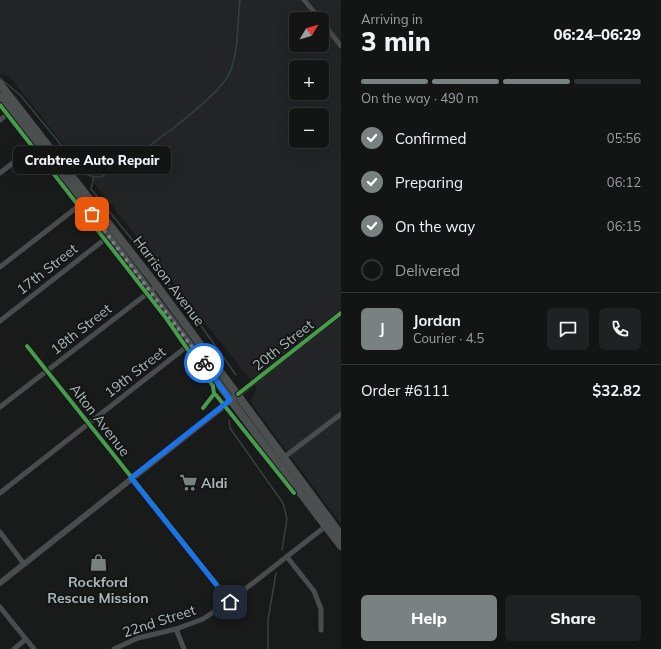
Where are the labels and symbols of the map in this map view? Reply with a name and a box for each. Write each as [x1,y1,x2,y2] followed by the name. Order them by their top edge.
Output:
[289,12,329,52] north arrow
[13,146,171,174] callout: Crabtree Auto Repair
[75,197,109,231] pin
[129,232,209,330] street label: Harrison Avenue
[13,240,81,298] street label: 17th Street
[47,300,115,358] street label: 18th Street
[249,316,317,374] street label: 20th Street
[101,343,169,401] street label: 19th Street
[184,343,224,383] courier
[66,380,134,460] street label: Alton Avenue
[178,473,198,493] supermarket icon: Aldi
[201,474,228,492] place label: Aldi
[88,552,108,572] shop icon: Rockford Rescue Mission
[47,573,149,607] place label: Rockford Rescue Mission
[213,585,247,619] pin
[120,601,198,641] street label: 22nd Street

